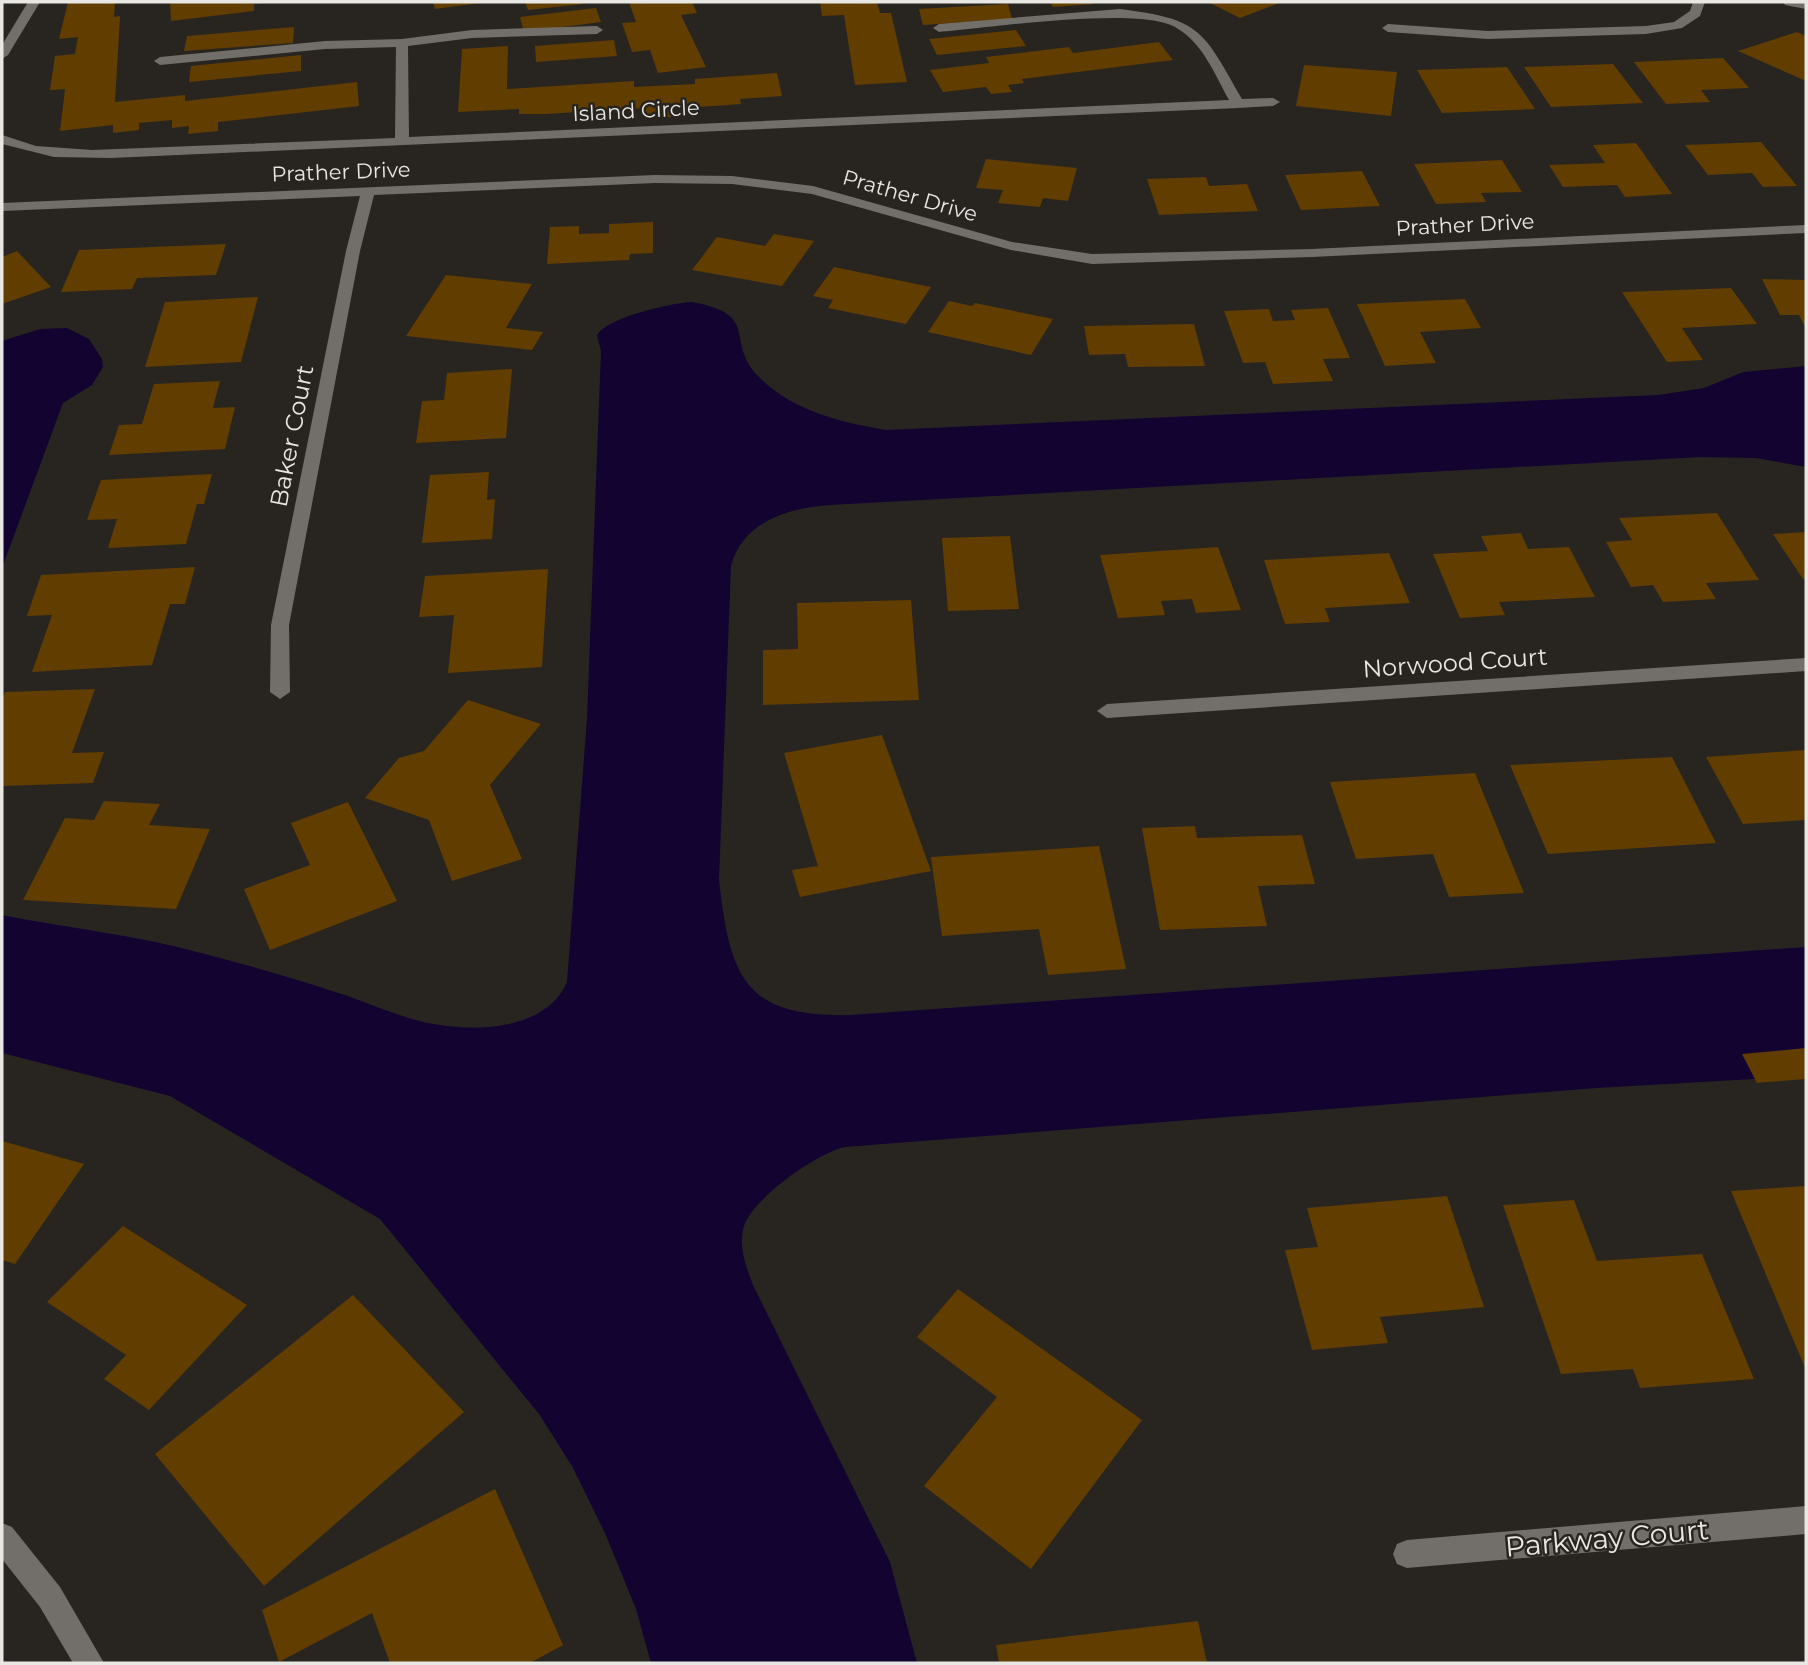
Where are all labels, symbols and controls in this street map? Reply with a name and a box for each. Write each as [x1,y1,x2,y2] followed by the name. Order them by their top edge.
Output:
[572,95,700,126] street label: Island Circle
[271,157,411,186] street label: Prather Drive
[840,164,980,227] street label: Prather Drive
[1395,208,1535,241] street label: Prather Drive
[264,362,320,509] street label: Baker Court
[1362,642,1549,683] street label: Norwood Court
[1504,1512,1710,1564] street label: Parkway Court

